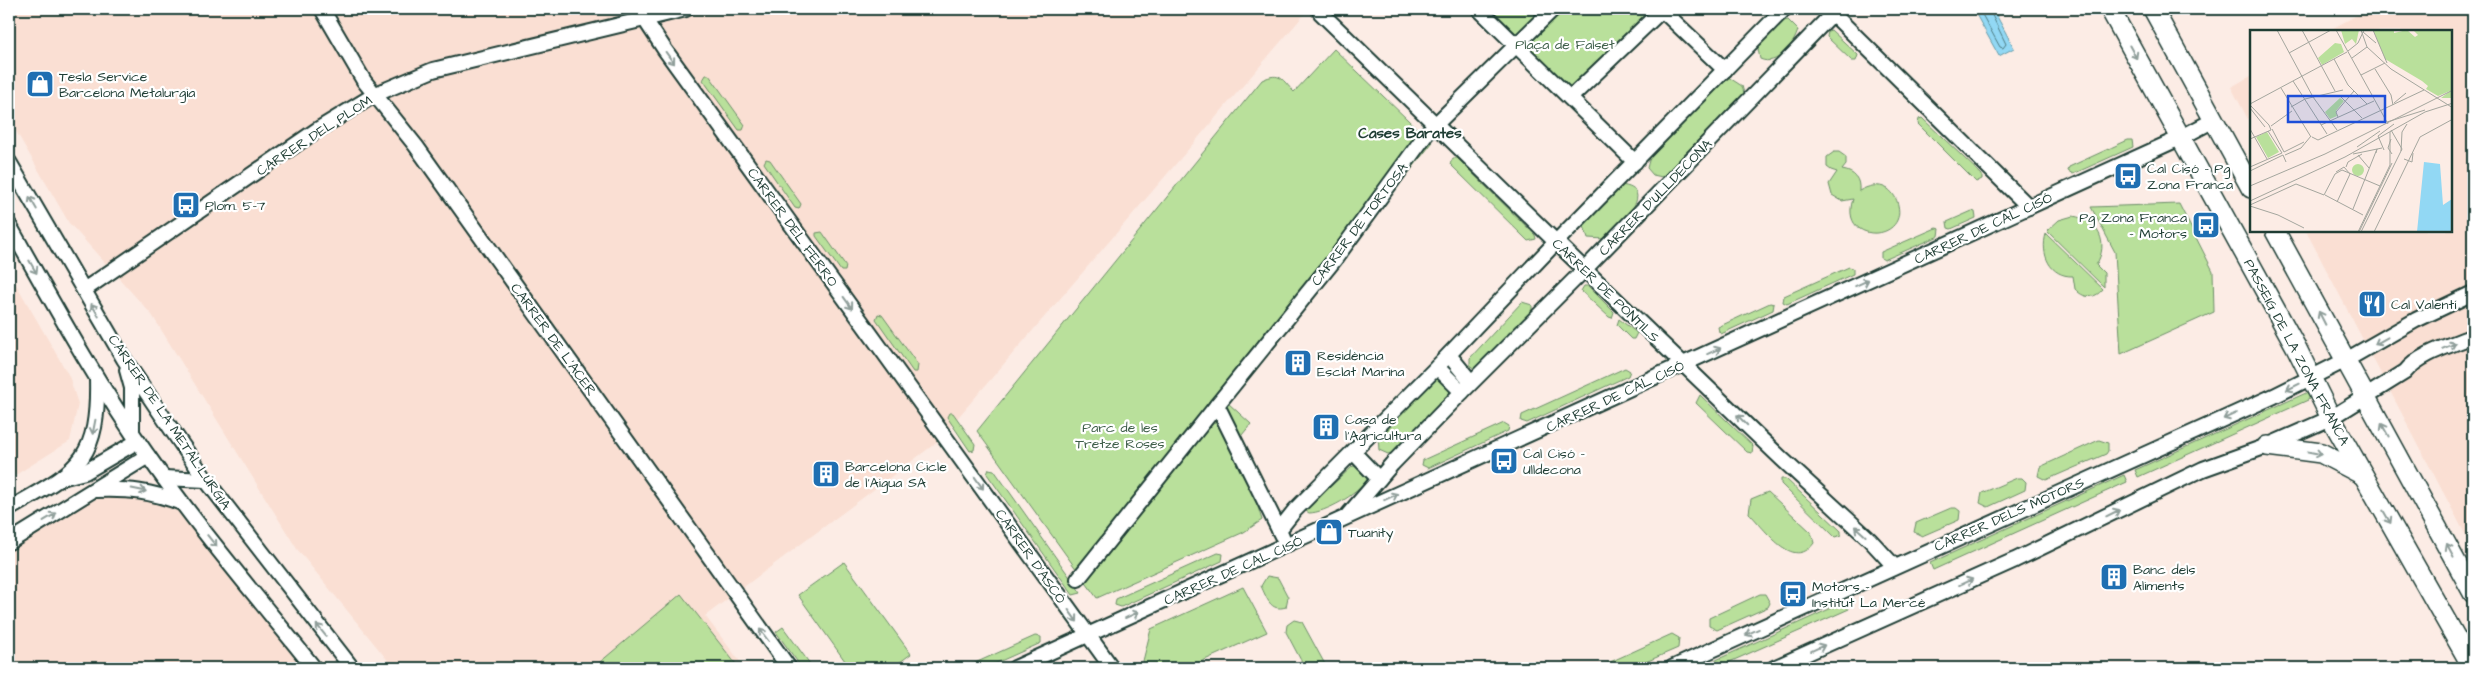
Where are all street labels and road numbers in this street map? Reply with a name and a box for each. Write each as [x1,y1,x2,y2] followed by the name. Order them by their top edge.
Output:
[253,90,377,181] street label: CARRER DEL PLOM
[1594,135,1717,261] street label: CARRER D'ULLDECONA
[1307,159,1413,290] street label: CARRER DE TORTOSA
[742,164,842,291] street label: CARRER DEL FERRO
[1911,188,2056,270] street label: CARRER DE CAL CISÓ
[1547,234,1663,347] street label: CARRER DE PONTILS
[2238,256,2354,449] street label: PASSEIG DE LA ZONA FRANCA
[505,279,601,400] street label: CARRER DE L'ACER
[103,331,235,514] street label: CARRER DE LA METAL·LÚRGIA
[1543,356,1688,438] street label: CARRER DE CAL CISÓ
[1931,473,2088,557] street label: CARRER DELS MOTORS
[990,505,1070,608] street label: CARRER D'ASCÓ
[1161,531,1306,611] street label: CARRER DE CAL CISÓ

